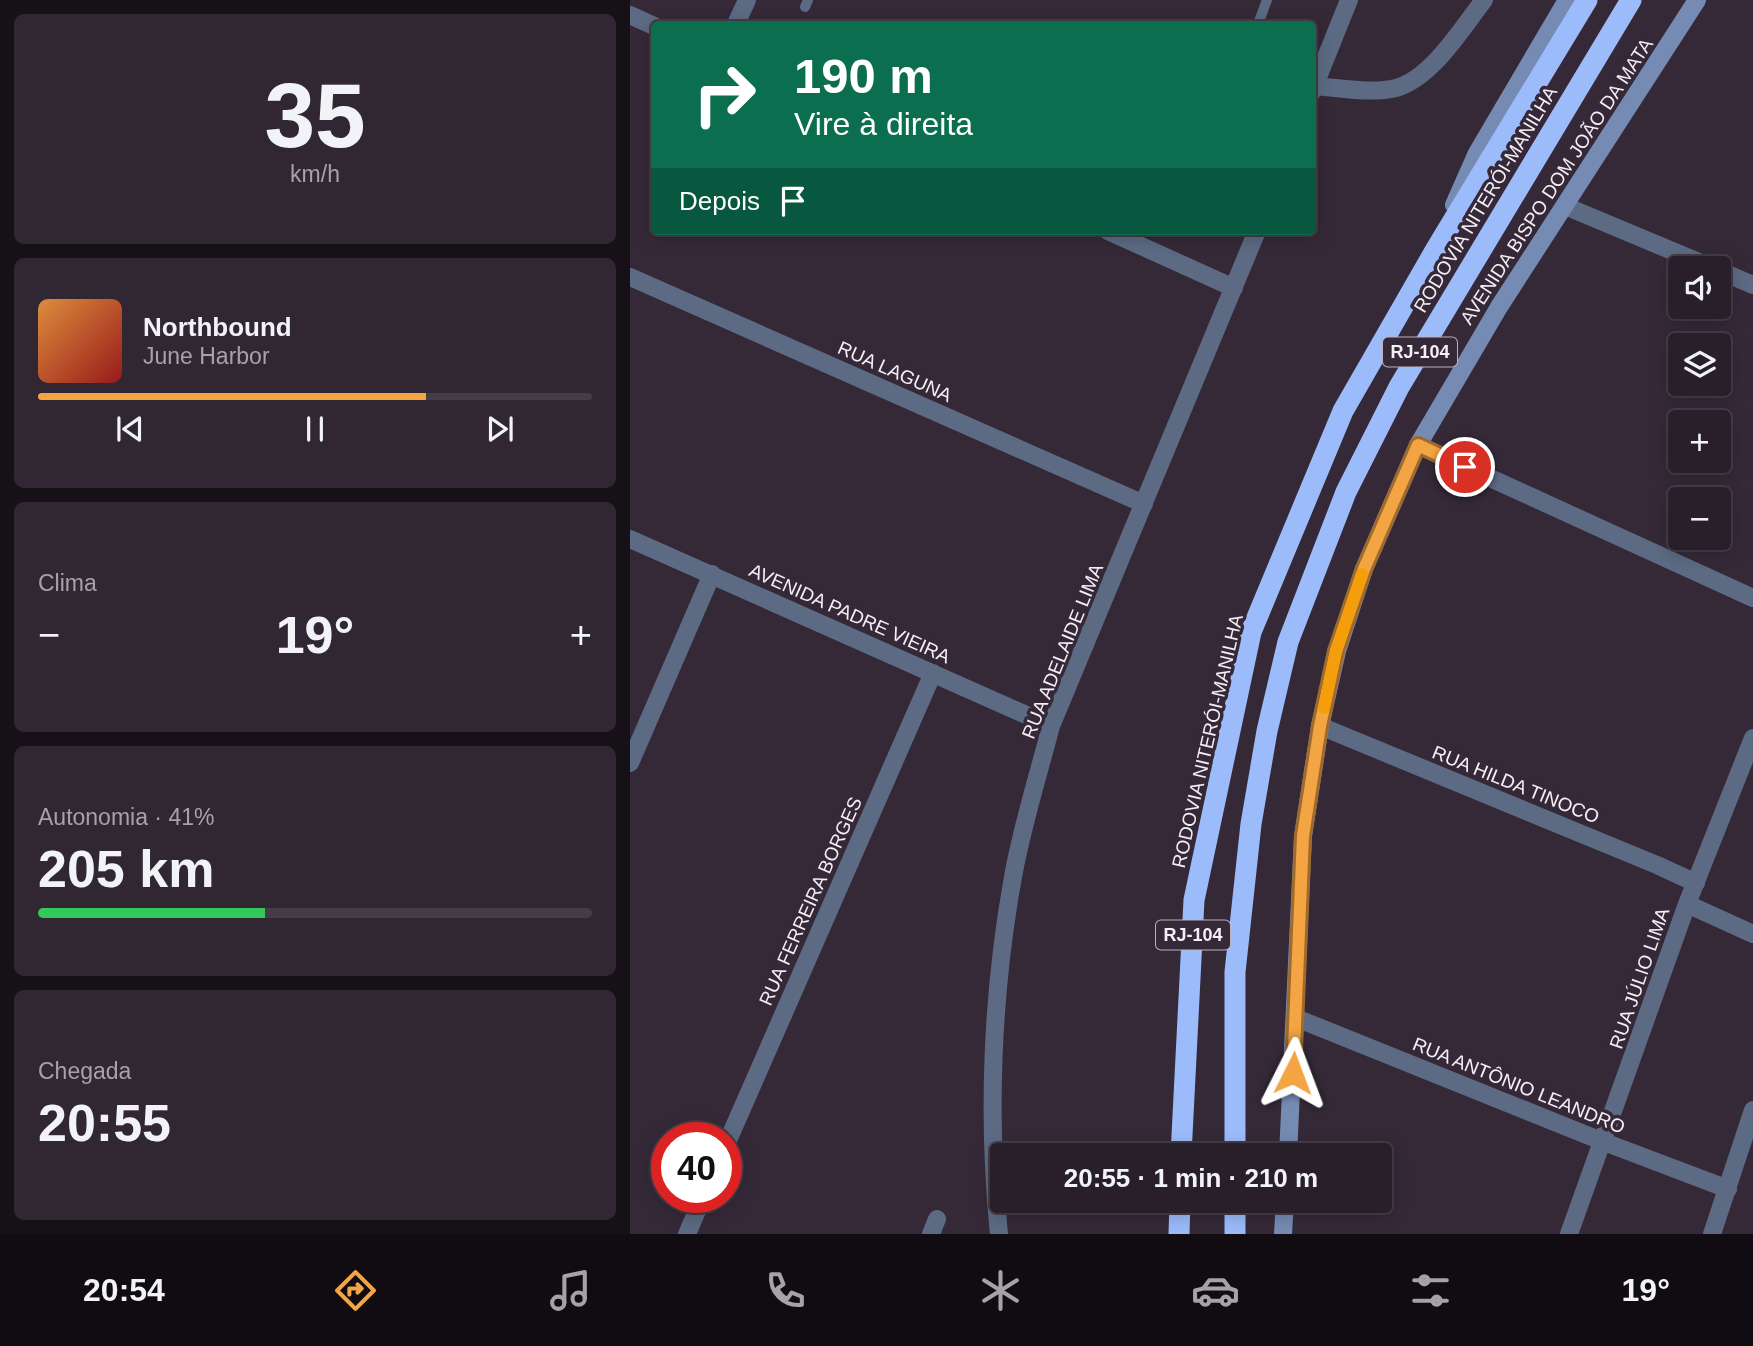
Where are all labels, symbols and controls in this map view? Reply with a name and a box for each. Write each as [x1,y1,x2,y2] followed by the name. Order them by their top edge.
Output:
[1456,34,1657,328] street label: AVENIDA BISPO DOM JOÃO DA MATA
[679,49,770,140] icon: right
[794,49,933,103] text: 190 m
[264,65,366,166] text: 35
[1410,82,1561,316] street label: RODOVIA NITERÓI-MANILHA
[794,106,973,142] text: Vire à direita
[290,161,340,187] text: km/h
[774,182,812,220] icon: arrive
[679,186,760,216] text: Depois
[1668,256,1731,550] map controls
[1668,256,1731,319] button: sound
[143,312,292,342] text: Northbound
[1668,333,1731,396] button: layers
[835,337,955,406] street label: RUA LAGUNA
[1383,338,1457,366] road number: RJ-104
[143,343,270,369] text: June Harbor
[111,410,149,448] icon: previous
[296,410,334,448] icon: pause
[481,410,519,448] icon: next
[1668,410,1731,473] button: +
[1435,437,1495,497] pin
[1446,448,1484,486] icon: arrive
[1668,487,1731,550] button: −
[746,560,954,667] street label: AVENIDA PADRE VIEIRA
[1018,560,1107,742] street label: RUA ADELAIDE LIMA
[38,570,97,596] text: Clima
[276,606,354,664] text: 19°
[1168,612,1247,870] street label: RODOVIA NITERÓI-MANILHA
[38,614,60,656] text: −
[570,614,592,656] text: +
[1429,741,1602,828] street label: RUA HILDA TINOCO
[755,794,866,1009] street label: RUA FERREIRA BORGES
[38,804,214,830] text: Autonomia · 41%
[38,840,214,898] text: 205 km
[1605,905,1674,1051] street label: RUA JÚLIO LIMA
[1156,920,1230,950] road number: RJ-104
[1410,1033,1628,1138] street label: RUA ANTÔNIO LEANDRO
[1256,1036,1330,1110] position arrow
[38,1058,131,1084] text: Chegada
[38,1094,171,1152] text: 20:55
[651,1122,742,1213] speed limit sign: 40
[1064,1163,1318,1193] text: 20:55 · 1 min · 210 m
[331,1266,380,1315] icon: directions
[546,1266,595,1315] icon: music
[761,1266,810,1315] icon: phone
[976,1266,1025,1315] icon: climate
[1191,1266,1240,1315] icon: car
[1406,1266,1455,1315] icon: filters
[83,1272,165,1308] text: 20:54
[1622,1272,1670,1308] text: 19°

